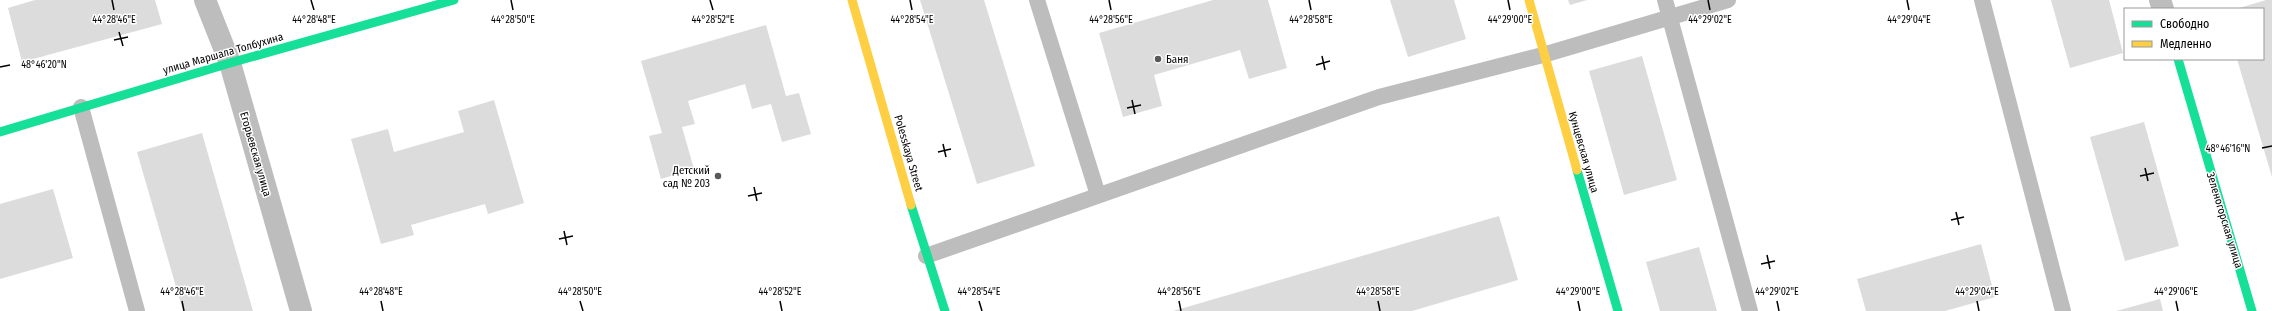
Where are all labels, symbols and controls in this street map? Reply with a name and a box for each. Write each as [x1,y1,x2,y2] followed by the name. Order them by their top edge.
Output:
[2124,8,2264,60] legend
[92,14,136,26] text: 44°28'46"E
[292,14,336,26] text: 44°28'48"E
[491,14,535,26] text: 44°28'50"E
[691,14,735,26] text: 44°28'52"E
[890,14,934,26] text: 44°28'54"E
[1089,14,1133,26] text: 44°28'56"E
[1289,14,1333,26] text: 44°28'58"E
[1488,14,1532,26] text: 44°29'00"E
[1688,14,1732,26] text: 44°29'02"E
[1887,14,1931,26] text: 44°29'04"E
[2160,17,2209,31] text: Свободно
[162,30,285,77] street label: улица Маршала Толбухина
[2160,37,2212,51] text: Медленно
[1166,53,1188,66] place label: Баня
[1153,54,1163,64] marker: Баня
[21,59,67,71] text: 48°46'20"N
[237,110,274,198] street label: Егорьевская улица
[1566,110,1601,194] street label: Кунцевская улица
[891,113,926,193] street label: Polesskaya Street
[2206,143,2250,155] text: 48°46'16"N
[663,164,710,190] place label: Детский сад № 203
[713,171,723,181] marker: Детский сад № 203
[2204,171,2245,270] street label: Зеленогорская улица
[160,286,204,298] text: 44°28'46"E
[359,286,403,298] text: 44°28'48"E
[558,286,602,298] text: 44°28'50"E
[758,286,802,298] text: 44°28'52"E
[957,286,1001,298] text: 44°28'54"E
[1157,286,1201,298] text: 44°28'56"E
[1356,286,1400,298] text: 44°28'58"E
[1556,286,1600,298] text: 44°29'00"E
[1755,286,1799,298] text: 44°29'02"E
[1955,286,1999,298] text: 44°29'04"E
[2154,286,2198,298] text: 44°29'06"E

